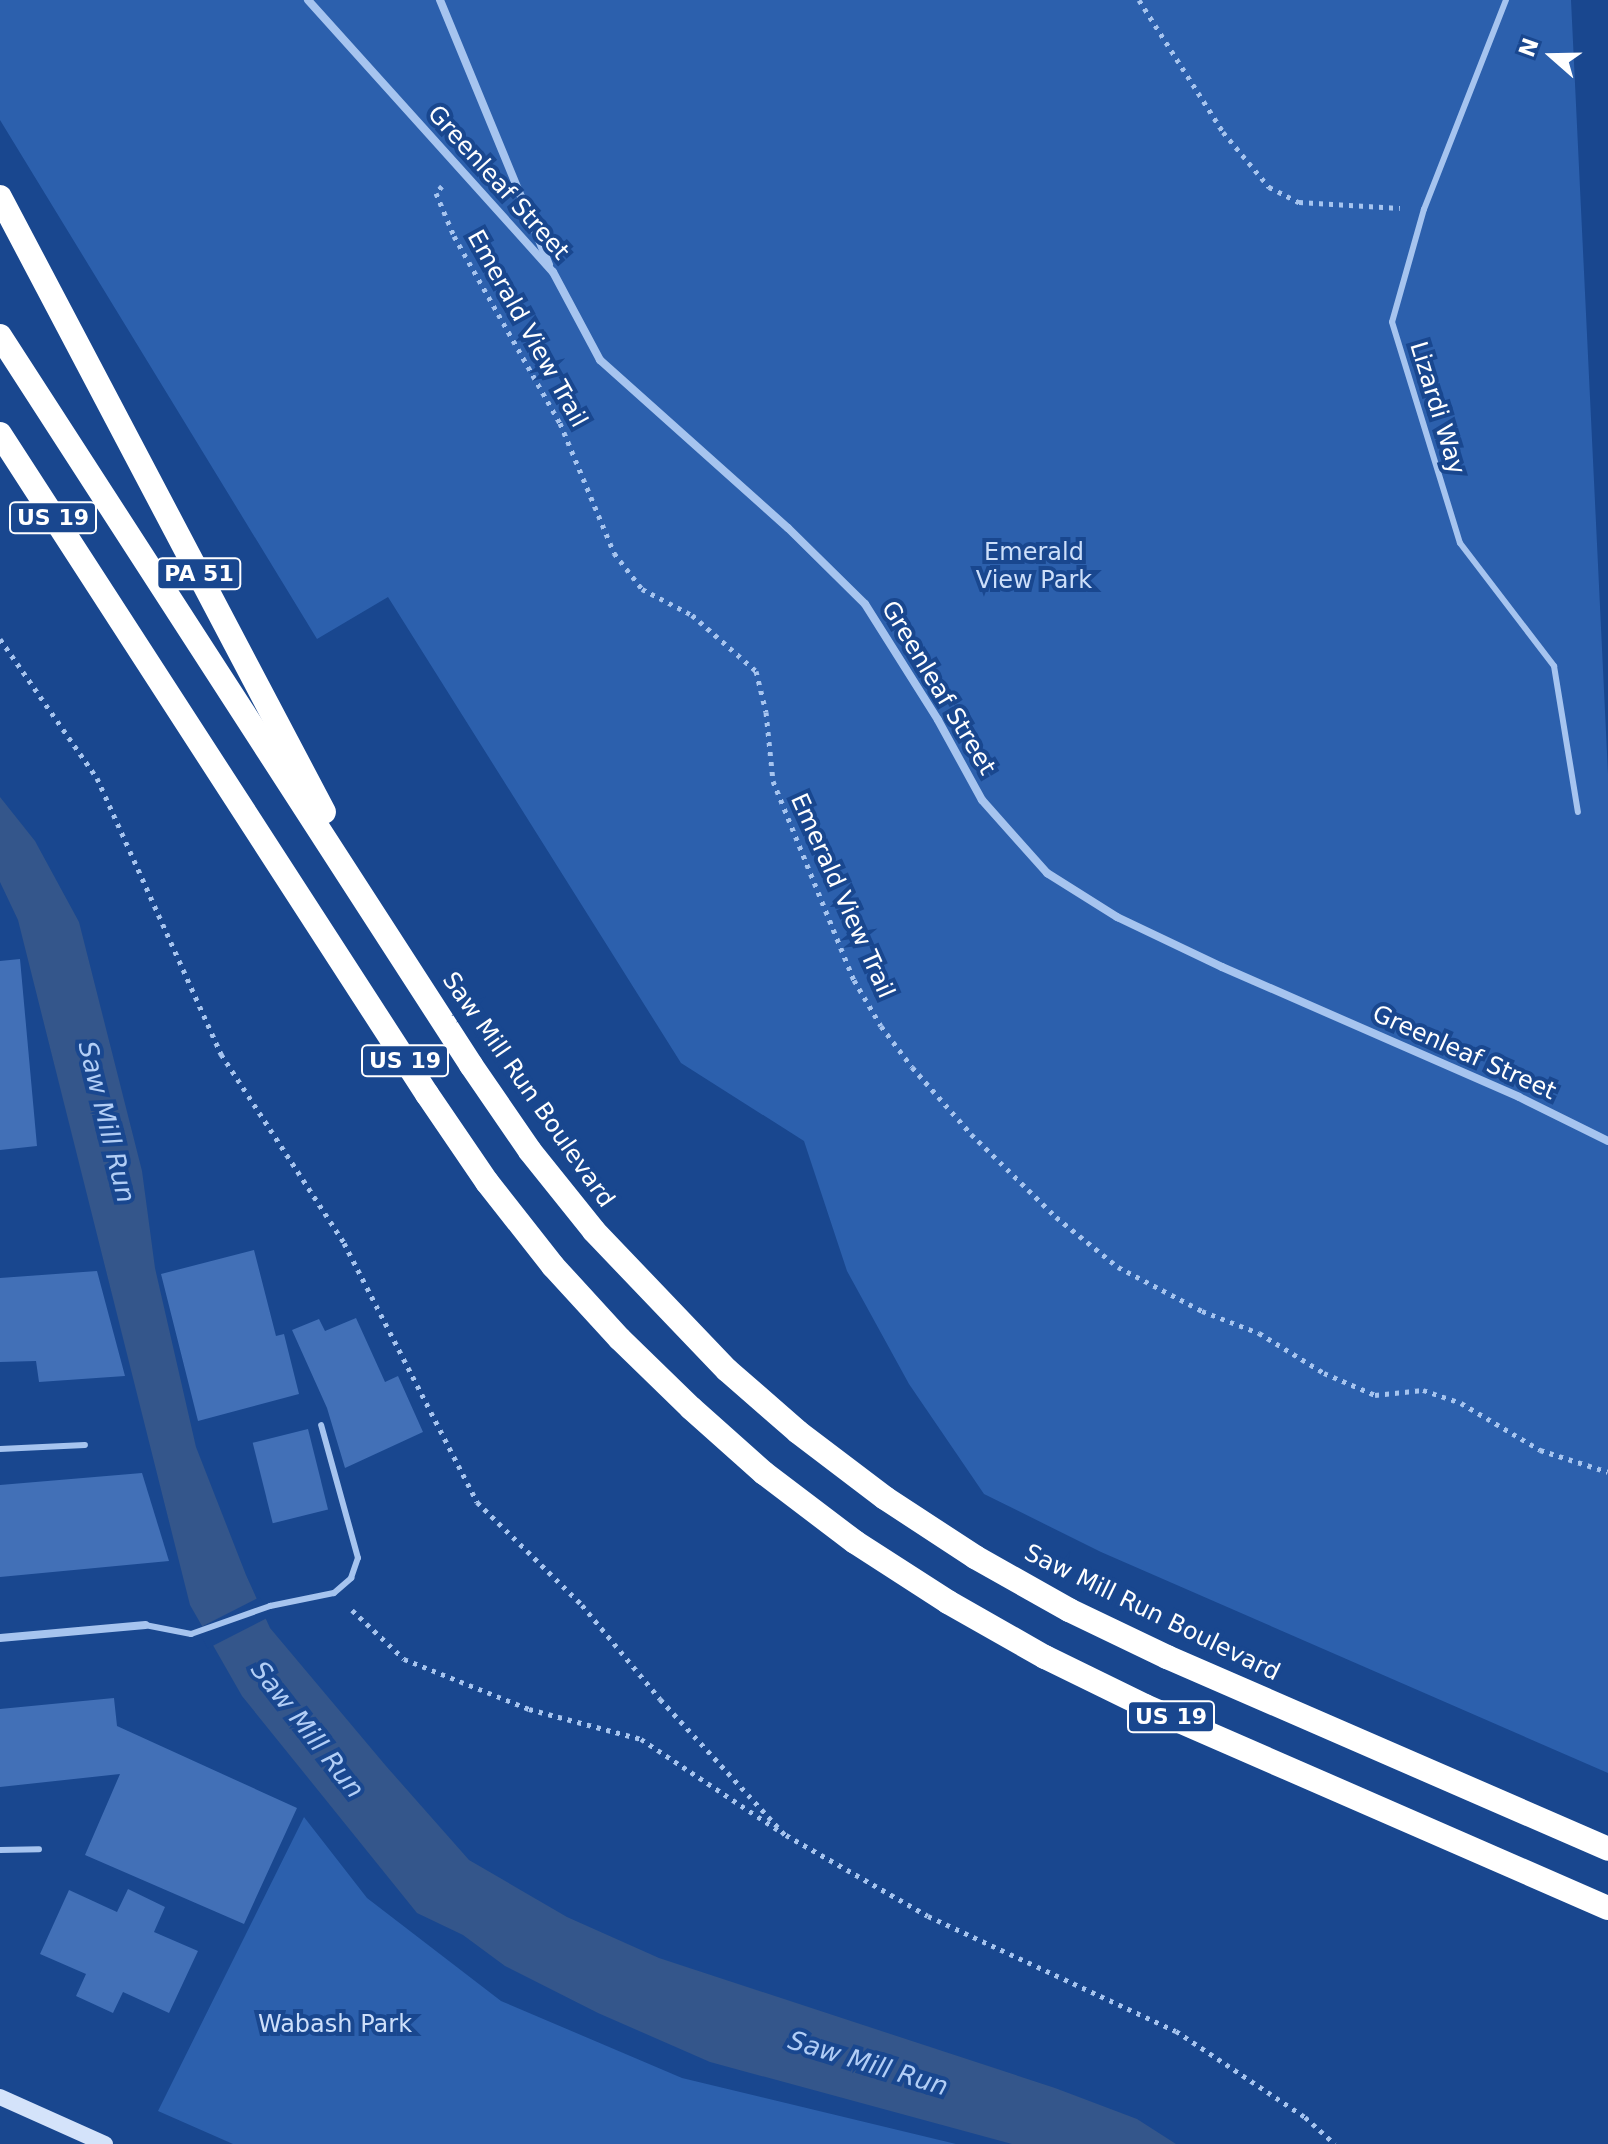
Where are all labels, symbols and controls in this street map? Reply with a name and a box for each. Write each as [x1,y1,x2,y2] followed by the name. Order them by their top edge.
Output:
[1512,16,1592,96] north arrow
[1514,35,1544,61] text: N
[421,100,575,266] street label: Greenleaf Street
[461,225,593,433] street label: Emerald View Trail
[1403,338,1471,478] street label: Lizardi Way
[9,500,97,536] road number: US 19
[976,539,1092,595] park label: Emerald View Park
[155,556,243,592] road number: PA 51
[875,596,1001,780] street label: Greenleaf Street
[784,789,900,1003] street label: Emerald View Trail
[436,967,620,1213] street label: Saw Mill Run Boulevard
[1368,1000,1560,1106] street label: Greenleaf Street
[71,1038,141,1206] water label: Saw Mill Run
[361,1043,449,1079] road number: US 19
[1020,1539,1284,1687] street label: Saw Mill Run Boulevard
[244,1655,370,1805] water label: Saw Mill Run
[1127,1699,1215,1735] road number: US 19
[258,2011,412,2039] park label: Wabash Park
[784,2025,952,2103] water label: Saw Mill Run

